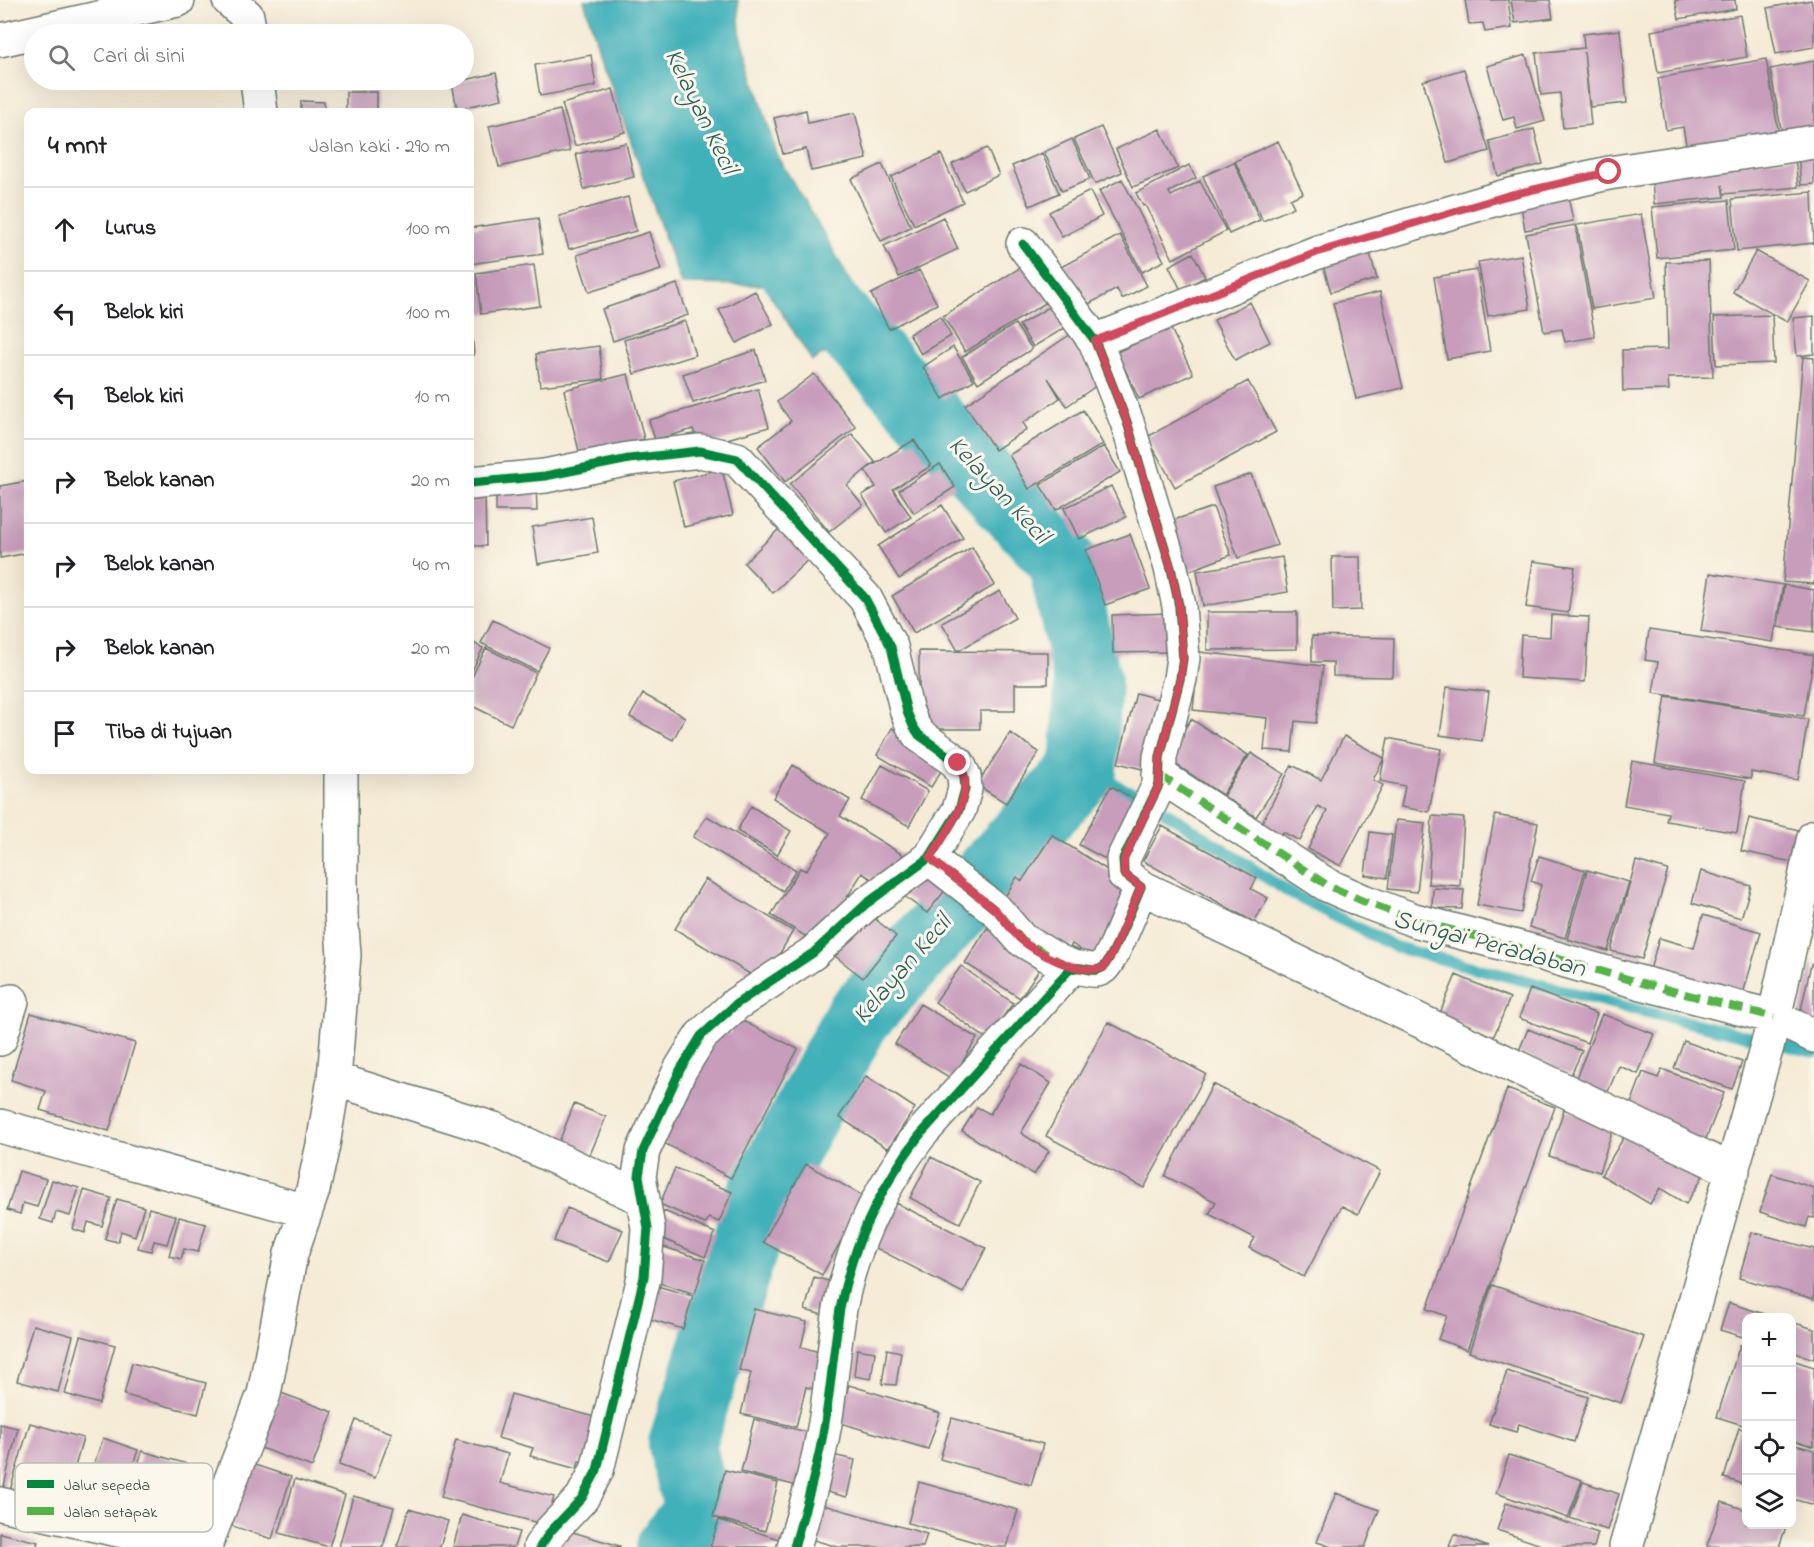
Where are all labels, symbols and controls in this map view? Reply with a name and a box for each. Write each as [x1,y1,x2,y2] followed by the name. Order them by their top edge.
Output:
[24,24,474,90] search box
[45,41,78,74] icon: search
[93,41,185,73] text: Cari di sini
[653,43,748,184] water label: Kelayan Kecil
[48,128,107,166] text: 4 mnt
[309,133,450,162] text: Jalan kaki · 290 m
[1595,158,1621,184] route start
[48,213,81,246] icon: ahead
[105,213,156,245] text: Lurus
[406,215,450,244] text: 100 m
[48,297,81,330] icon: left
[105,297,184,329] text: Belok kiri
[406,299,450,328] text: 100 m
[48,381,81,414] icon: left
[105,381,184,413] text: Belok kiri
[414,383,450,412] text: 10 m
[938,429,1060,555] water label: Kelayan Kecil
[48,465,81,498] icon: right
[105,465,214,497] text: Belok kanan
[411,467,450,496] text: 20 m
[48,549,81,582] icon: right
[105,549,214,581] text: Belok kanan
[413,551,450,580] text: 40 m
[48,633,81,666] icon: right
[105,633,214,665] text: Belok kanan
[411,635,450,664] text: 20 m
[48,717,81,750] icon: arrive
[105,717,232,749] text: Tiba di tujuan
[944,749,970,775] route end
[1389,901,1591,989] water label: Sungai Peradaban
[844,904,963,1034] water label: Kelayan Kecil
[1742,1313,1796,1529] map controls
[1742,1313,1796,1367] button: +
[1742,1367,1796,1421] button: −
[1742,1421,1796,1475] button: locate
[15,1463,213,1532] legend
[64,1474,150,1498] text: Jalur sepeda
[1742,1475,1796,1529] button: layers
[64,1501,158,1525] text: Jalan setapak

